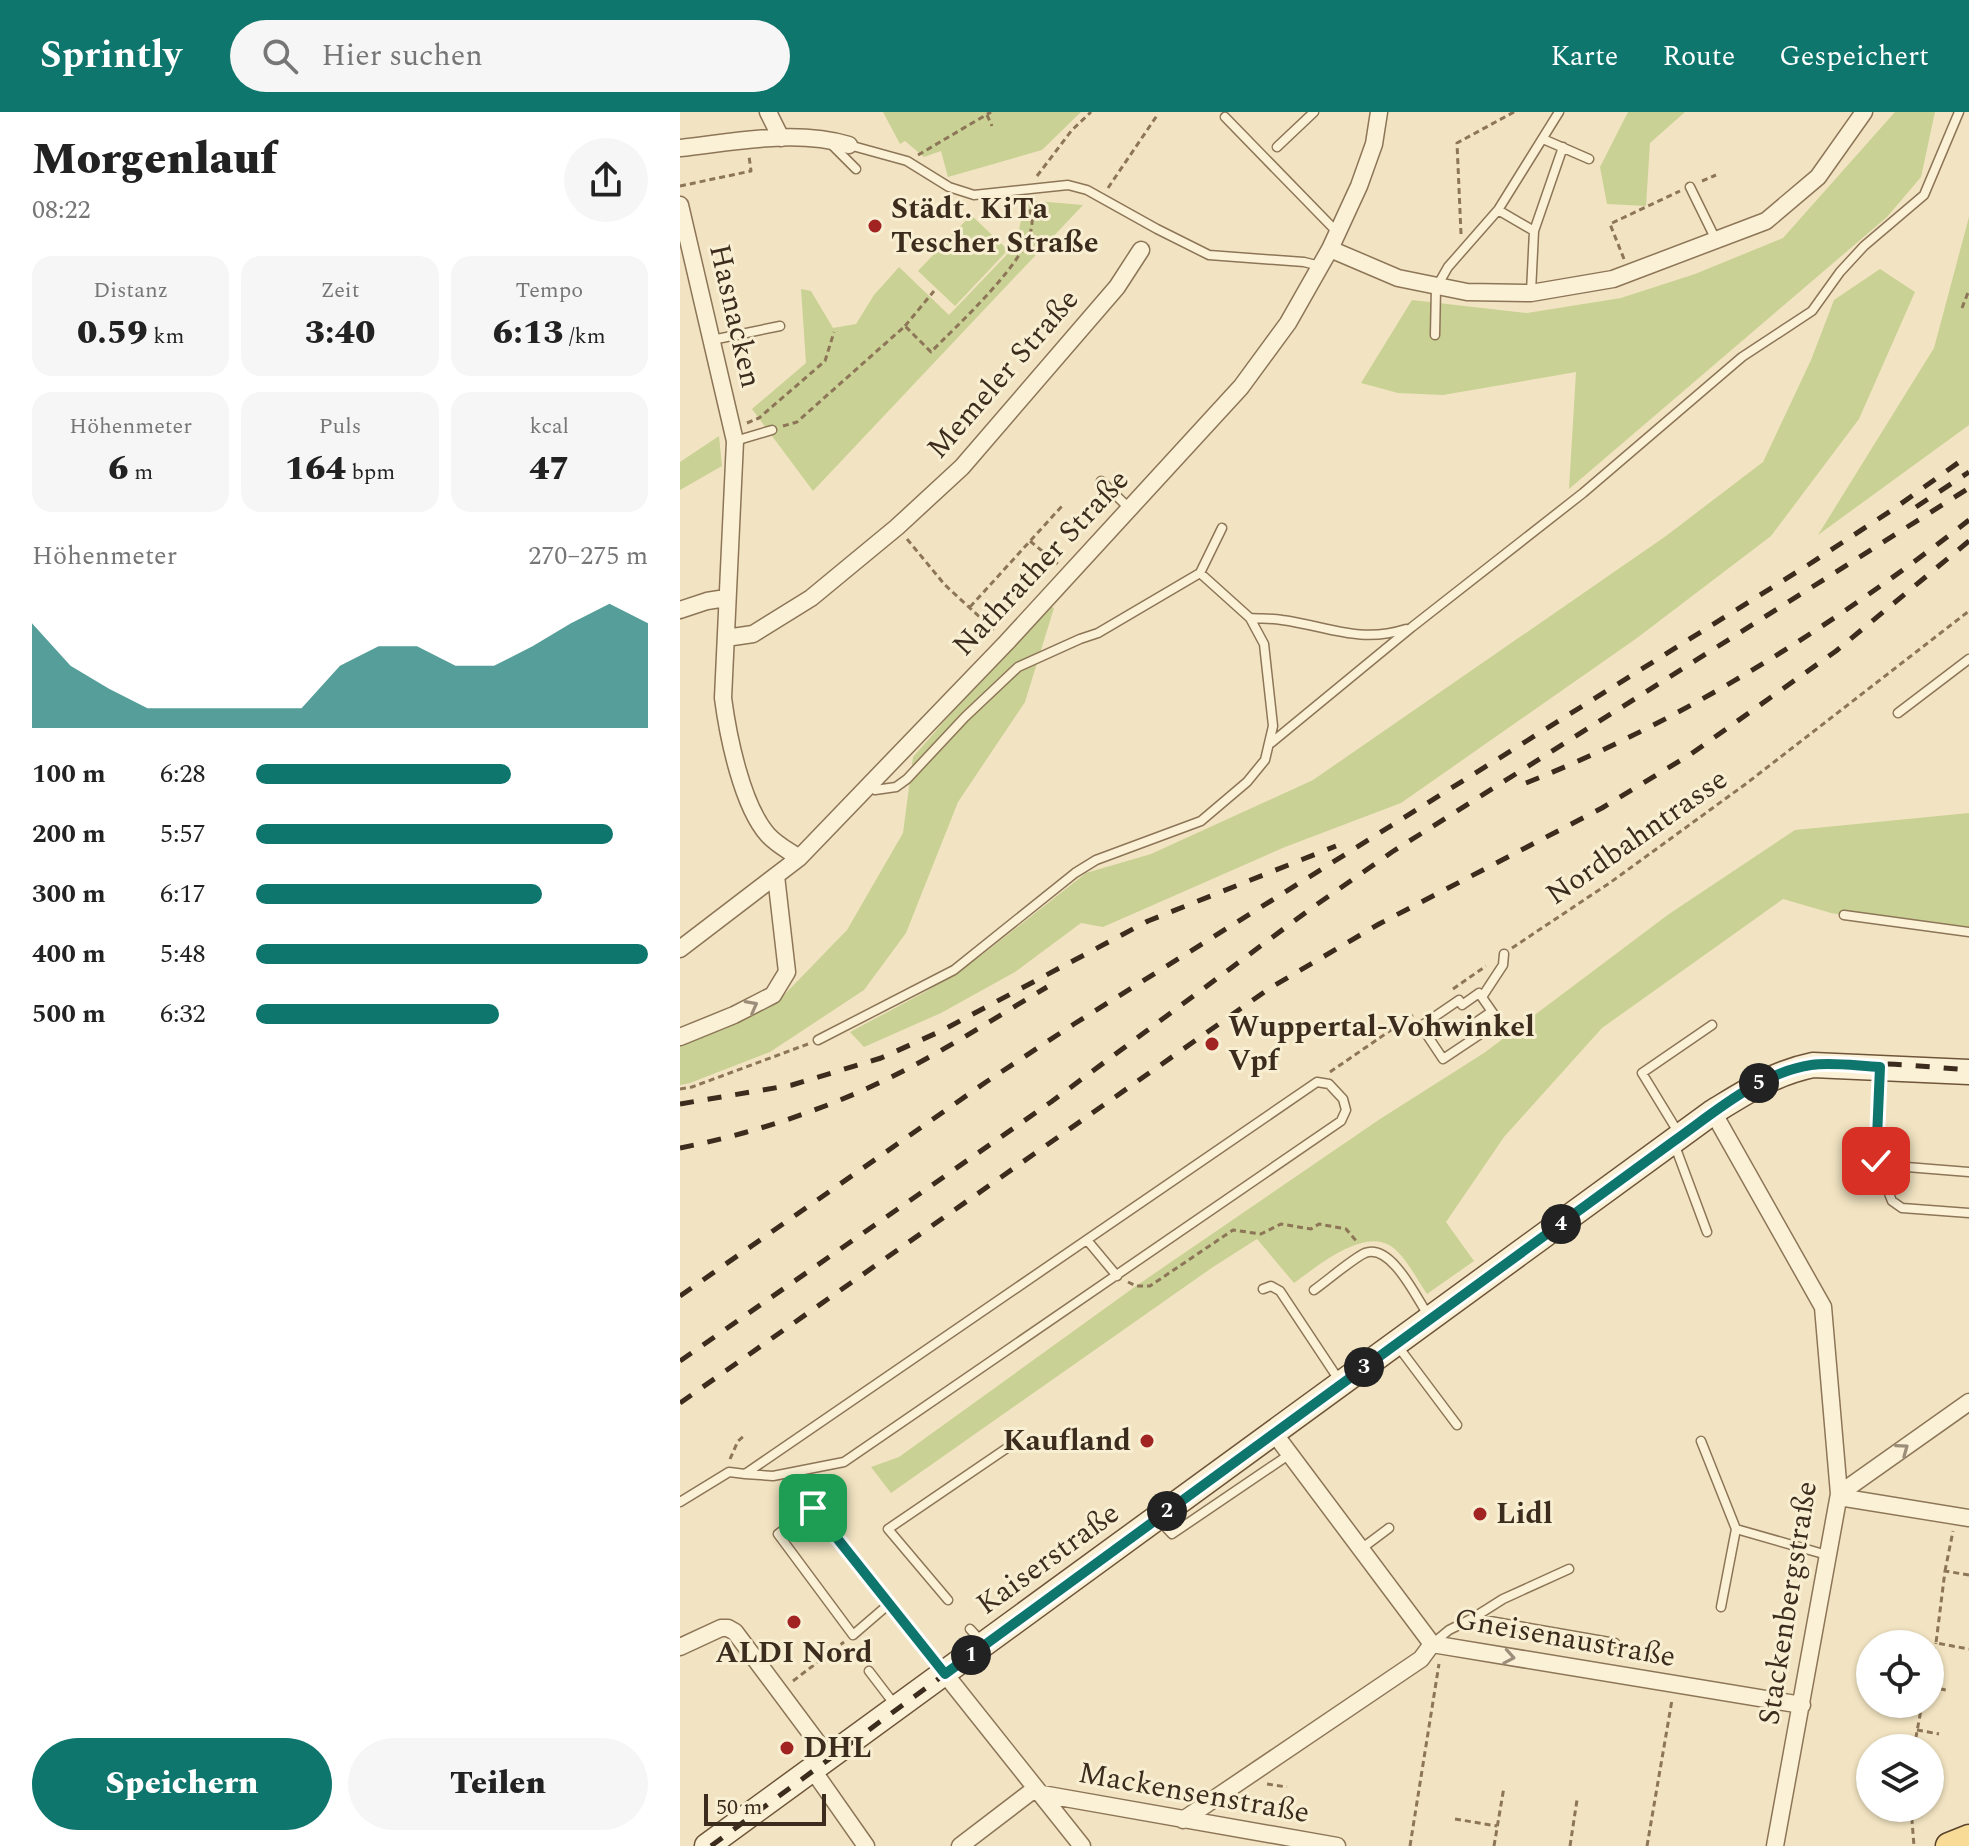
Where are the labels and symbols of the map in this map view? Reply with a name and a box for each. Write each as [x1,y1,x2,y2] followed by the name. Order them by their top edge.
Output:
[891,186,1099,266] place label: Städt. KiTa Tescher Straße
[866,217,884,235] marker: Städt. KiTa Tescher Straße
[696,239,774,393] street label: Hasnacken
[916,279,1090,469] street label: Memeler Straße
[942,459,1140,667] street label: Nathrather Straße
[1536,757,1738,917] street label: Nordbahntrasse
[743,1001,758,1016] one-way arrow
[1228,1004,1535,1084] place label: Wuppertal-Vohwinkel Vpf
[1203,1035,1221,1053] marker: Wuppertal-Vohwinkel Vpf
[1739,1063,1779,1103] pin: 5
[1842,1127,1910,1195] pin
[1541,1204,1581,1244] pin: 4
[1344,1347,1384,1387] pin: 3
[1003,1418,1131,1464] place label: Kaufland
[1138,1432,1156,1450] marker: Kaufland
[1894,1444,1908,1459] one-way arrow
[779,1474,847,1542] pin
[1746,1478,1830,1728] street label: Stackenbergstraße
[967,1491,1129,1627] street label: Kaiserstraße
[1147,1491,1187,1531] pin: 2
[1496,1491,1553,1537] place label: Lidl
[1471,1505,1489,1523] marker: Lidl
[1451,1596,1679,1680] street label: Gneisenaustraße
[785,1613,803,1631] marker: ALDI Nord
[715,1630,873,1676] place label: ALDI Nord
[951,1635,991,1675] pin: 1
[1502,1647,1515,1664] one-way arrow
[803,1725,872,1771] place label: DHL
[778,1739,796,1757] marker: DHL
[1075,1750,1313,1836] street label: Mackensenstraße
[704,1790,826,1826] scale bar

